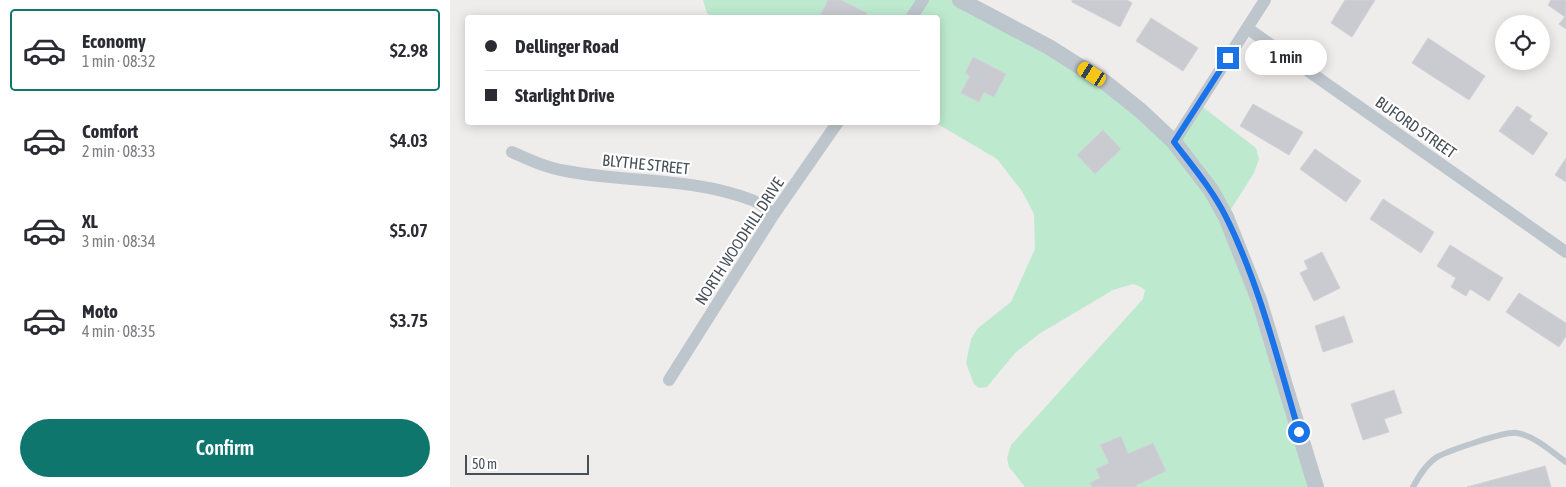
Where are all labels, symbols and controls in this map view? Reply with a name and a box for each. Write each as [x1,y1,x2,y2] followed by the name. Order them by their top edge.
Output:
[1495,15,1550,70] map controls
[1495,15,1550,70] button: locate
[22,28,67,73] icon: car
[82,30,146,52] text: Economy
[515,35,619,57] text: Dellinger Road
[390,39,428,61] text: $2.98
[1246,40,1328,76] callout: 1 min
[1217,47,1239,69] route end
[1270,48,1302,66] text: 1 min
[82,52,155,70] text: 1 min · 08:32
[1075,60,1108,88] car
[515,84,615,106] text: Starlight Drive
[1372,93,1460,161] street label: BUFORD STREET
[22,118,67,163] icon: car
[82,120,138,142] text: Comfort
[390,129,428,151] text: $4.03
[82,142,155,160] text: 2 min · 08:33
[602,150,690,178] street label: BLYTHE STREET
[691,174,787,308] street label: NORTH WOODHILL DRIVE
[22,208,67,253] icon: car
[82,210,98,232] text: XL
[390,219,428,241] text: $5.07
[82,232,155,250] text: 3 min · 08:34
[22,298,67,343] icon: car
[82,300,118,322] text: Moto
[390,309,428,331] text: $3.75
[82,322,155,340] text: 4 min · 08:35
[20,419,430,477] button: Confirm
[1288,421,1310,443] route start
[465,452,589,475] scale bar
[472,456,497,472] text: 50 m

